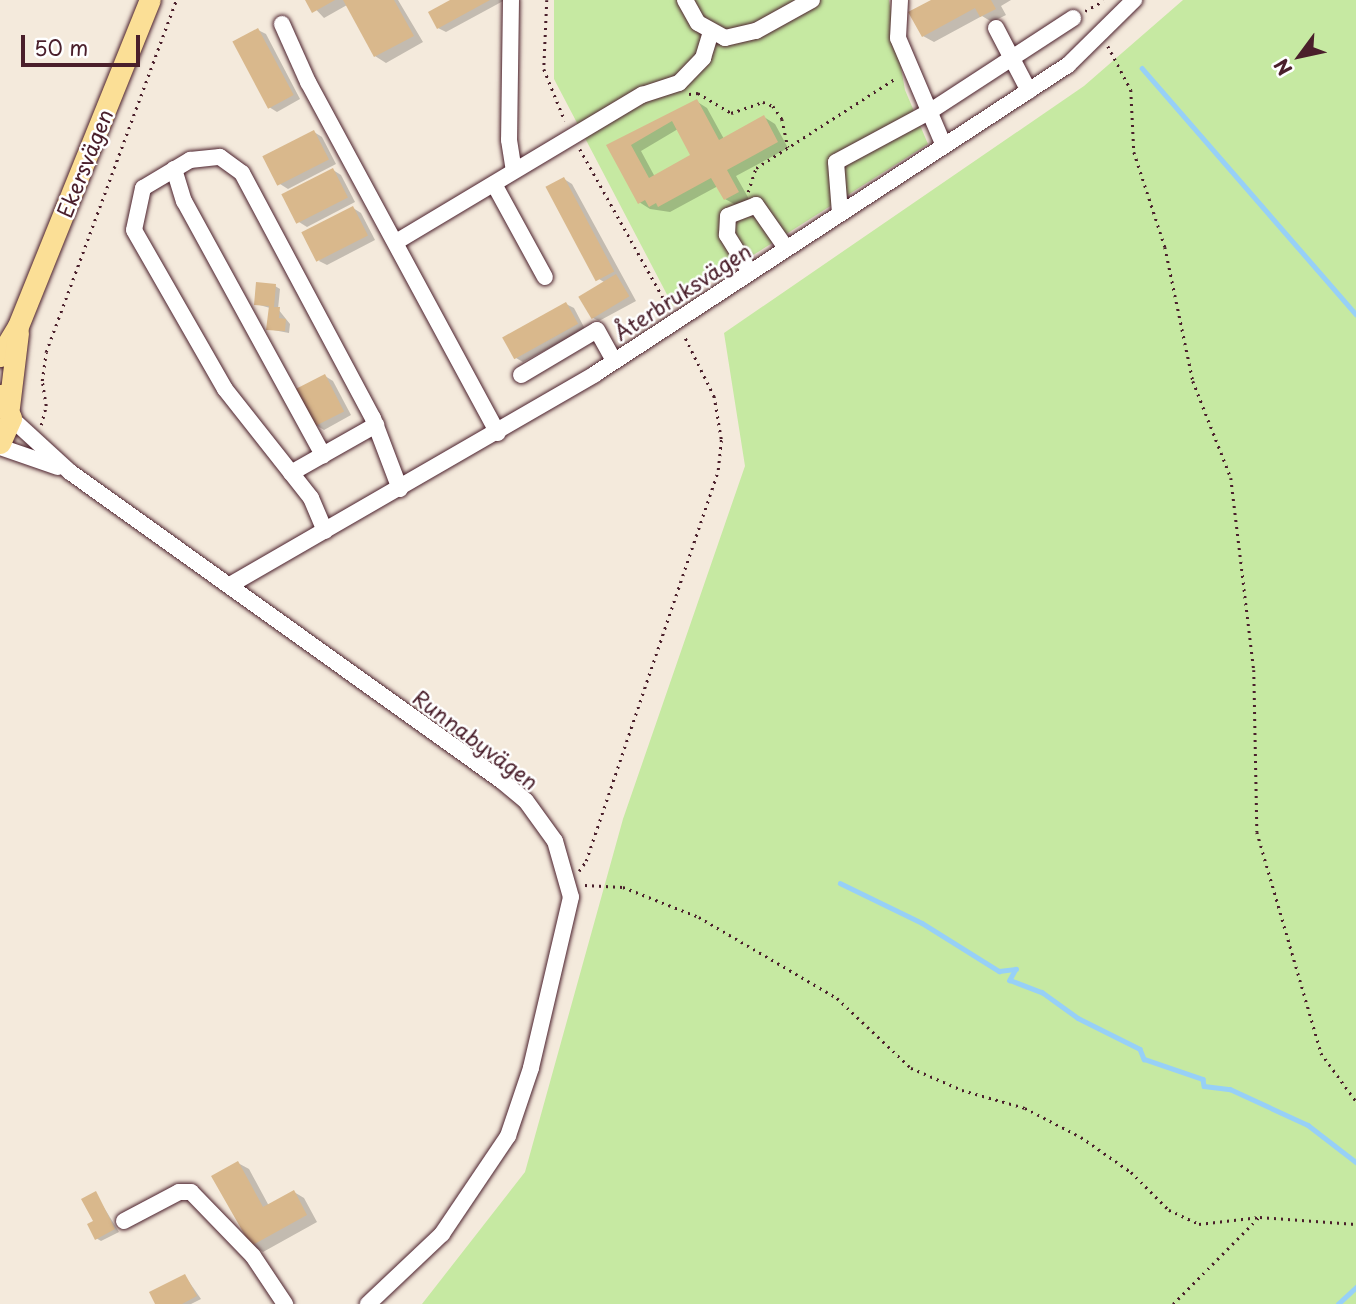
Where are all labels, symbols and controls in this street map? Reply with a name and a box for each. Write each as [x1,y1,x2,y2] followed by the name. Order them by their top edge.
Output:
[24,21,144,65] scale bar
[1265,21,1335,91] north arrow
[34,31,88,63] text: 50 m
[1267,53,1298,81] text: N
[51,105,117,221] street label: Ekersvägen
[609,237,755,345] street label: Återbruksvägen
[409,684,543,794] street label: Runnabyvägen

